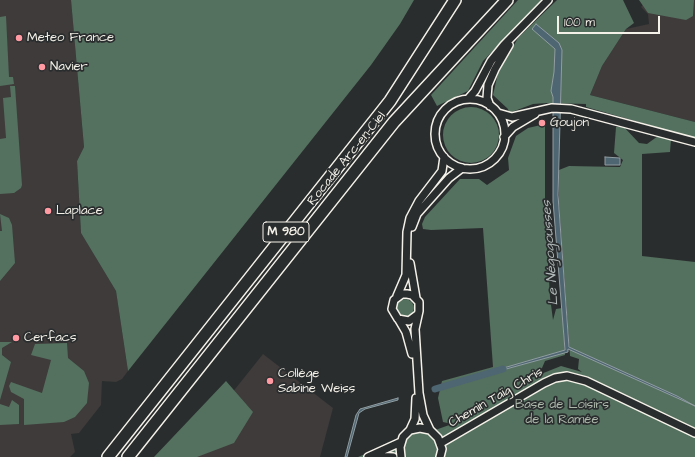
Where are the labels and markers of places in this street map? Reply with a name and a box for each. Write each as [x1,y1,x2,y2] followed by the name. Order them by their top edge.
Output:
[27,30,114,46] place label: Meteo France
[14,33,24,43] marker: Meteo France
[50,59,88,75] place label: Navier
[37,62,47,72] marker: Navier
[550,115,589,131] place label: Goujon
[537,118,547,128] marker: Goujon
[56,203,103,219] place label: Laplace
[43,206,53,216] marker: Laplace
[24,330,76,346] place label: Cerfacs
[11,333,21,343] marker: Cerfacs
[278,366,355,397] place label: Collège Sabine Weiss
[265,376,275,386] marker: Collège Sabine Weiss

